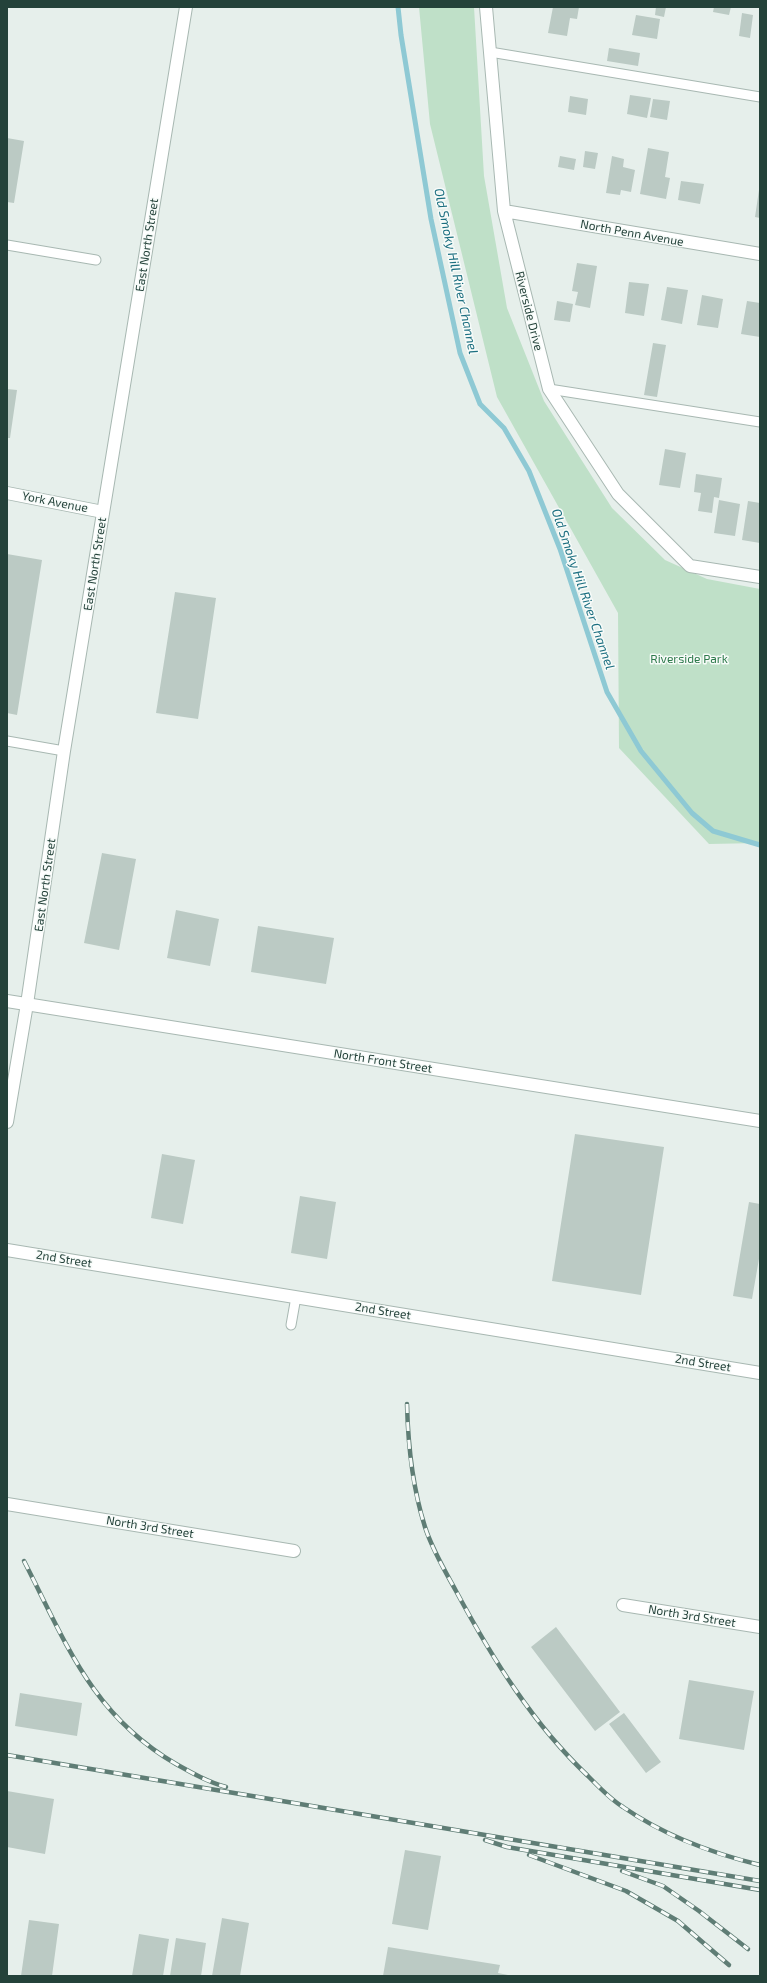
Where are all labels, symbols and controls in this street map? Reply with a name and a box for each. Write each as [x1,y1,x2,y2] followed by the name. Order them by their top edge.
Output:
[431,187,481,355] water label: Old Smoky Hill River Channel
[133,197,161,293] street label: East North Street
[579,217,685,249] street label: North Penn Avenue
[512,270,546,352] street label: Riverside Drive
[21,489,89,515] street label: York Avenue
[548,507,618,671] water label: Old Smoky Hill River Channel
[81,516,109,612] street label: East North Street
[650,652,728,666] park label: Riverside Park
[31,837,59,933] street label: East North Street
[333,1046,433,1076] street label: North Front Street
[35,1247,93,1271] street label: 2nd Street
[354,1299,412,1323] street label: 2nd Street
[674,1351,732,1375] street label: 2nd Street
[105,1513,195,1541] street label: North 3rd Street
[647,1602,737,1630] street label: North 3rd Street

